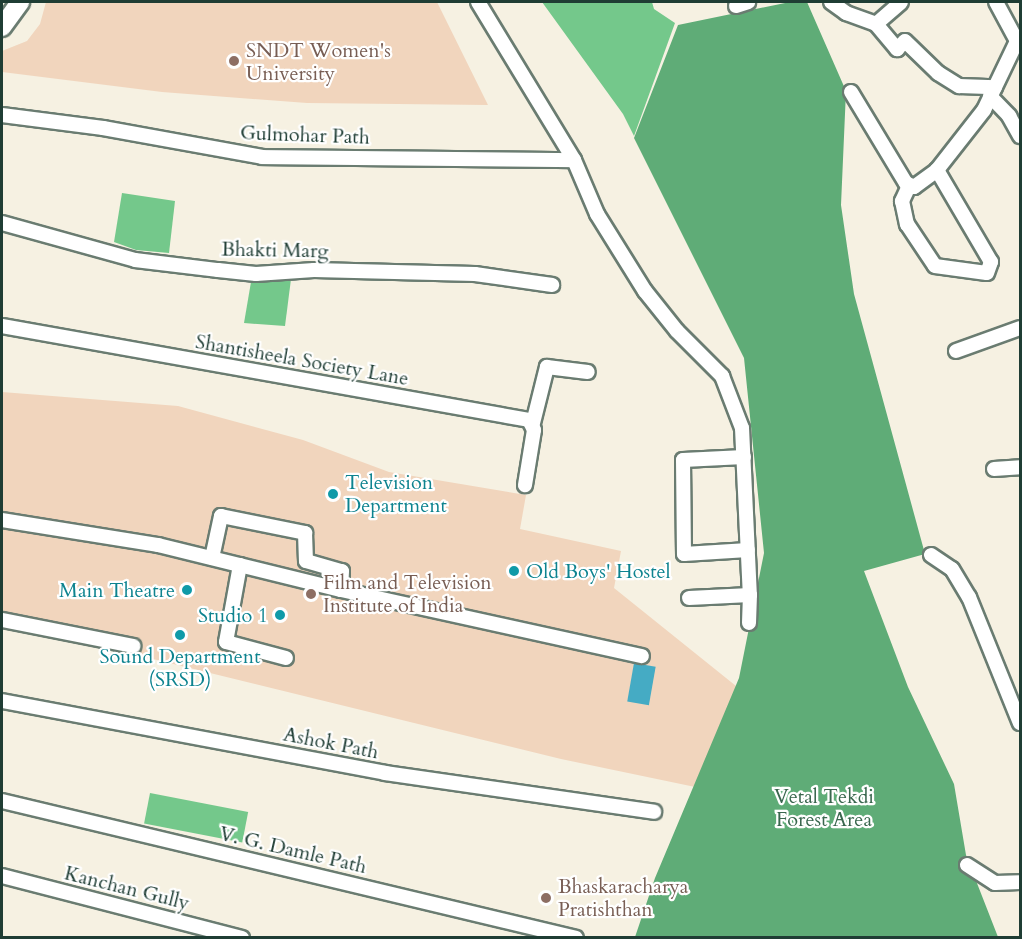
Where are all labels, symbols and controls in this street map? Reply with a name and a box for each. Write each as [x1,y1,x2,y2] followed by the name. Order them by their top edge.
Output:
[246,38,391,85] place label: SNDT Women's University
[227,54,241,68] marker: SNDT Women's University
[240,121,370,149] street label: Gulmohar Path
[221,237,329,263] street label: Bhakti Marg
[194,329,410,391] street label: Shantisheela Society Lane
[345,470,447,517] place label: Television Department
[326,487,340,501] marker: Television Department
[526,559,671,583] place label: Old Boys' Hostel
[507,564,521,578] marker: Old Boys' Hostel
[323,570,492,617] place label: Film and Television Institute of India
[59,578,175,602] place label: Main Theatre
[180,583,194,597] marker: Main Theatre
[304,587,318,601] marker: Film and Television Institute of India
[198,603,268,627] place label: Studio 1
[273,608,287,622] marker: Studio 1
[173,628,187,642] marker: Sound Department (SRSD)
[99,644,261,691] place label: Sound Department (SRSD)
[281,722,381,764] street label: Ashok Path
[774,785,874,832] park label: Vetal Tekdi Forest Area
[217,821,369,879] street label: V. G. Damle Path
[62,861,192,915] street label: Kanchan Gully
[558,874,688,921] place label: Bhaskaracharya Pratishthan
[539,891,553,905] marker: Bhaskaracharya Pratishthan

